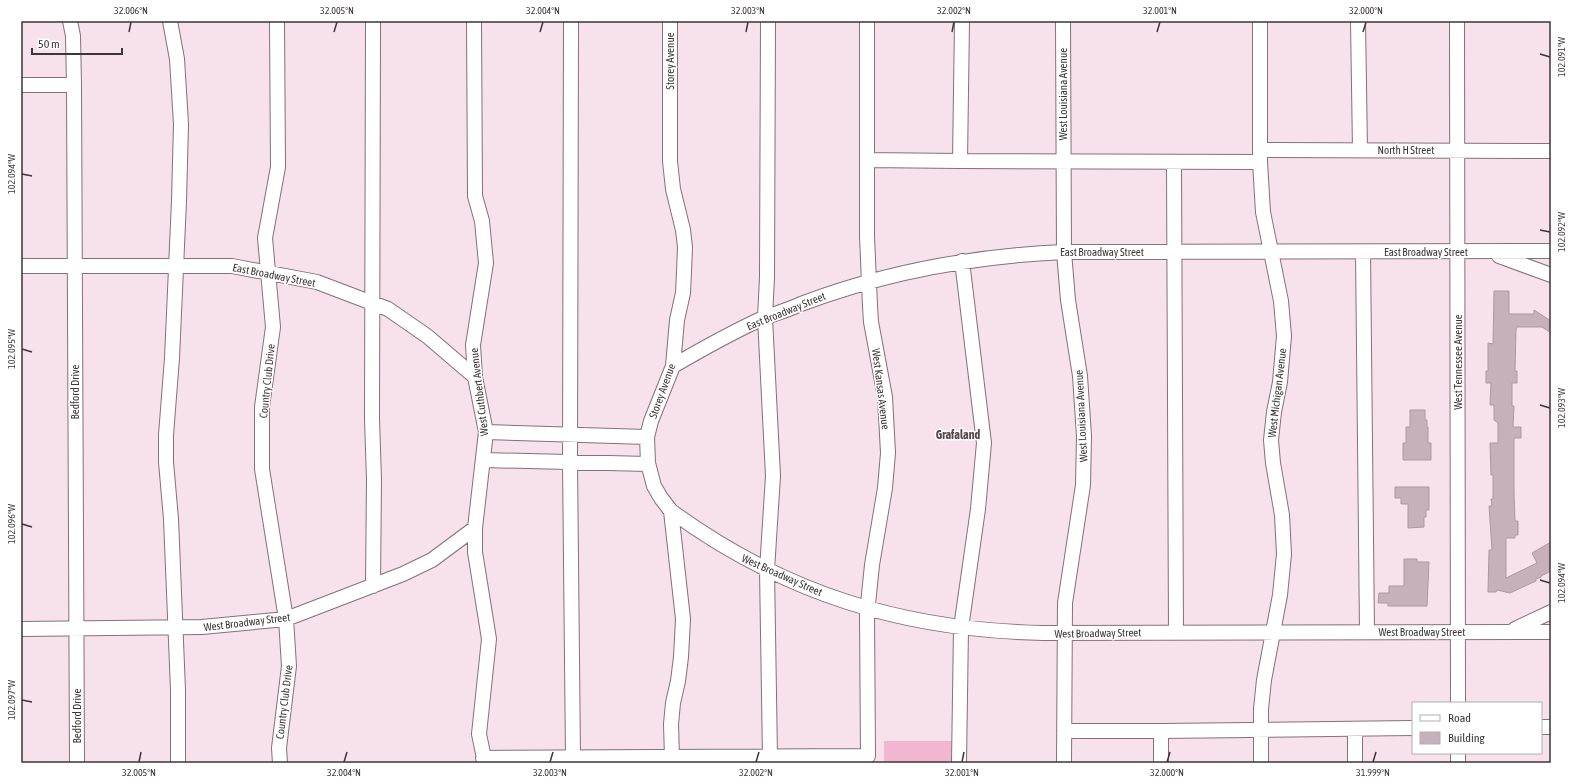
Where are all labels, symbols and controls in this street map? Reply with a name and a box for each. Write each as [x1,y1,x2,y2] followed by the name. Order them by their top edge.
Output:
[114,5,148,16] text: 32.006°N
[320,5,354,16] text: 32.005°N
[526,5,560,16] text: 32.004°N
[731,5,765,16] text: 32.003°N
[937,5,971,16] text: 32.002°N
[1143,5,1177,16] text: 32.001°N
[1349,5,1383,16] text: 32.000°N
[32,30,122,56] scale bar
[664,32,676,90] street label: Storey Avenue
[1556,36,1567,77] text: 102.091°W
[38,37,60,51] text: 50 m
[1057,48,1069,140] street label: West Louisiana Avenue
[1378,144,1434,156] street label: North H Street
[6,153,17,194] text: 102.094°W
[1556,211,1567,252] text: 102.092°W
[1060,246,1144,258] street label: East Broadway Street
[1384,246,1468,258] street label: East Broadway Street
[232,261,316,289] street label: East Broadway Street
[745,290,827,332] street label: East Broadway Street
[1452,314,1464,410] street label: West Tennessee Avenue
[6,328,17,369] text: 102.095°W
[257,343,277,419] street label: Country Club Drive
[468,347,490,437] street label: West Cuthbert Avenue
[870,348,892,430] street label: West Kansas Avenue
[1266,348,1288,438] street label: West Michigan Avenue
[647,362,677,420] street label: Storey Avenue
[69,365,81,419] street label: Bedford Drive
[1073,370,1089,462] street label: West Louisiana Avenue
[1556,387,1567,428] text: 102.093°W
[936,428,981,442] district label: Grafaland
[6,503,17,544] text: 102.096°W
[740,552,824,598] street label: West Broadway Street
[1556,562,1567,603] text: 102.094°W
[203,611,291,633] street label: West Broadway Street
[1054,626,1142,640] street label: West Broadway Street
[1379,626,1465,638] street label: West Broadway Street
[274,664,294,740] street label: Country Club Drive
[6,679,17,720] text: 102.097°W
[71,689,83,743] street label: Bedford Drive
[1412,702,1542,754] legend
[1448,711,1471,725] text: Road
[1448,731,1486,745] text: Building
[122,767,156,778] text: 32.005°N
[327,767,361,778] text: 32.004°N
[533,767,567,778] text: 32.003°N
[739,767,773,778] text: 32.002°N
[945,767,979,778] text: 32.001°N
[1150,767,1184,778] text: 32.000°N
[1356,767,1390,778] text: 31.999°N

